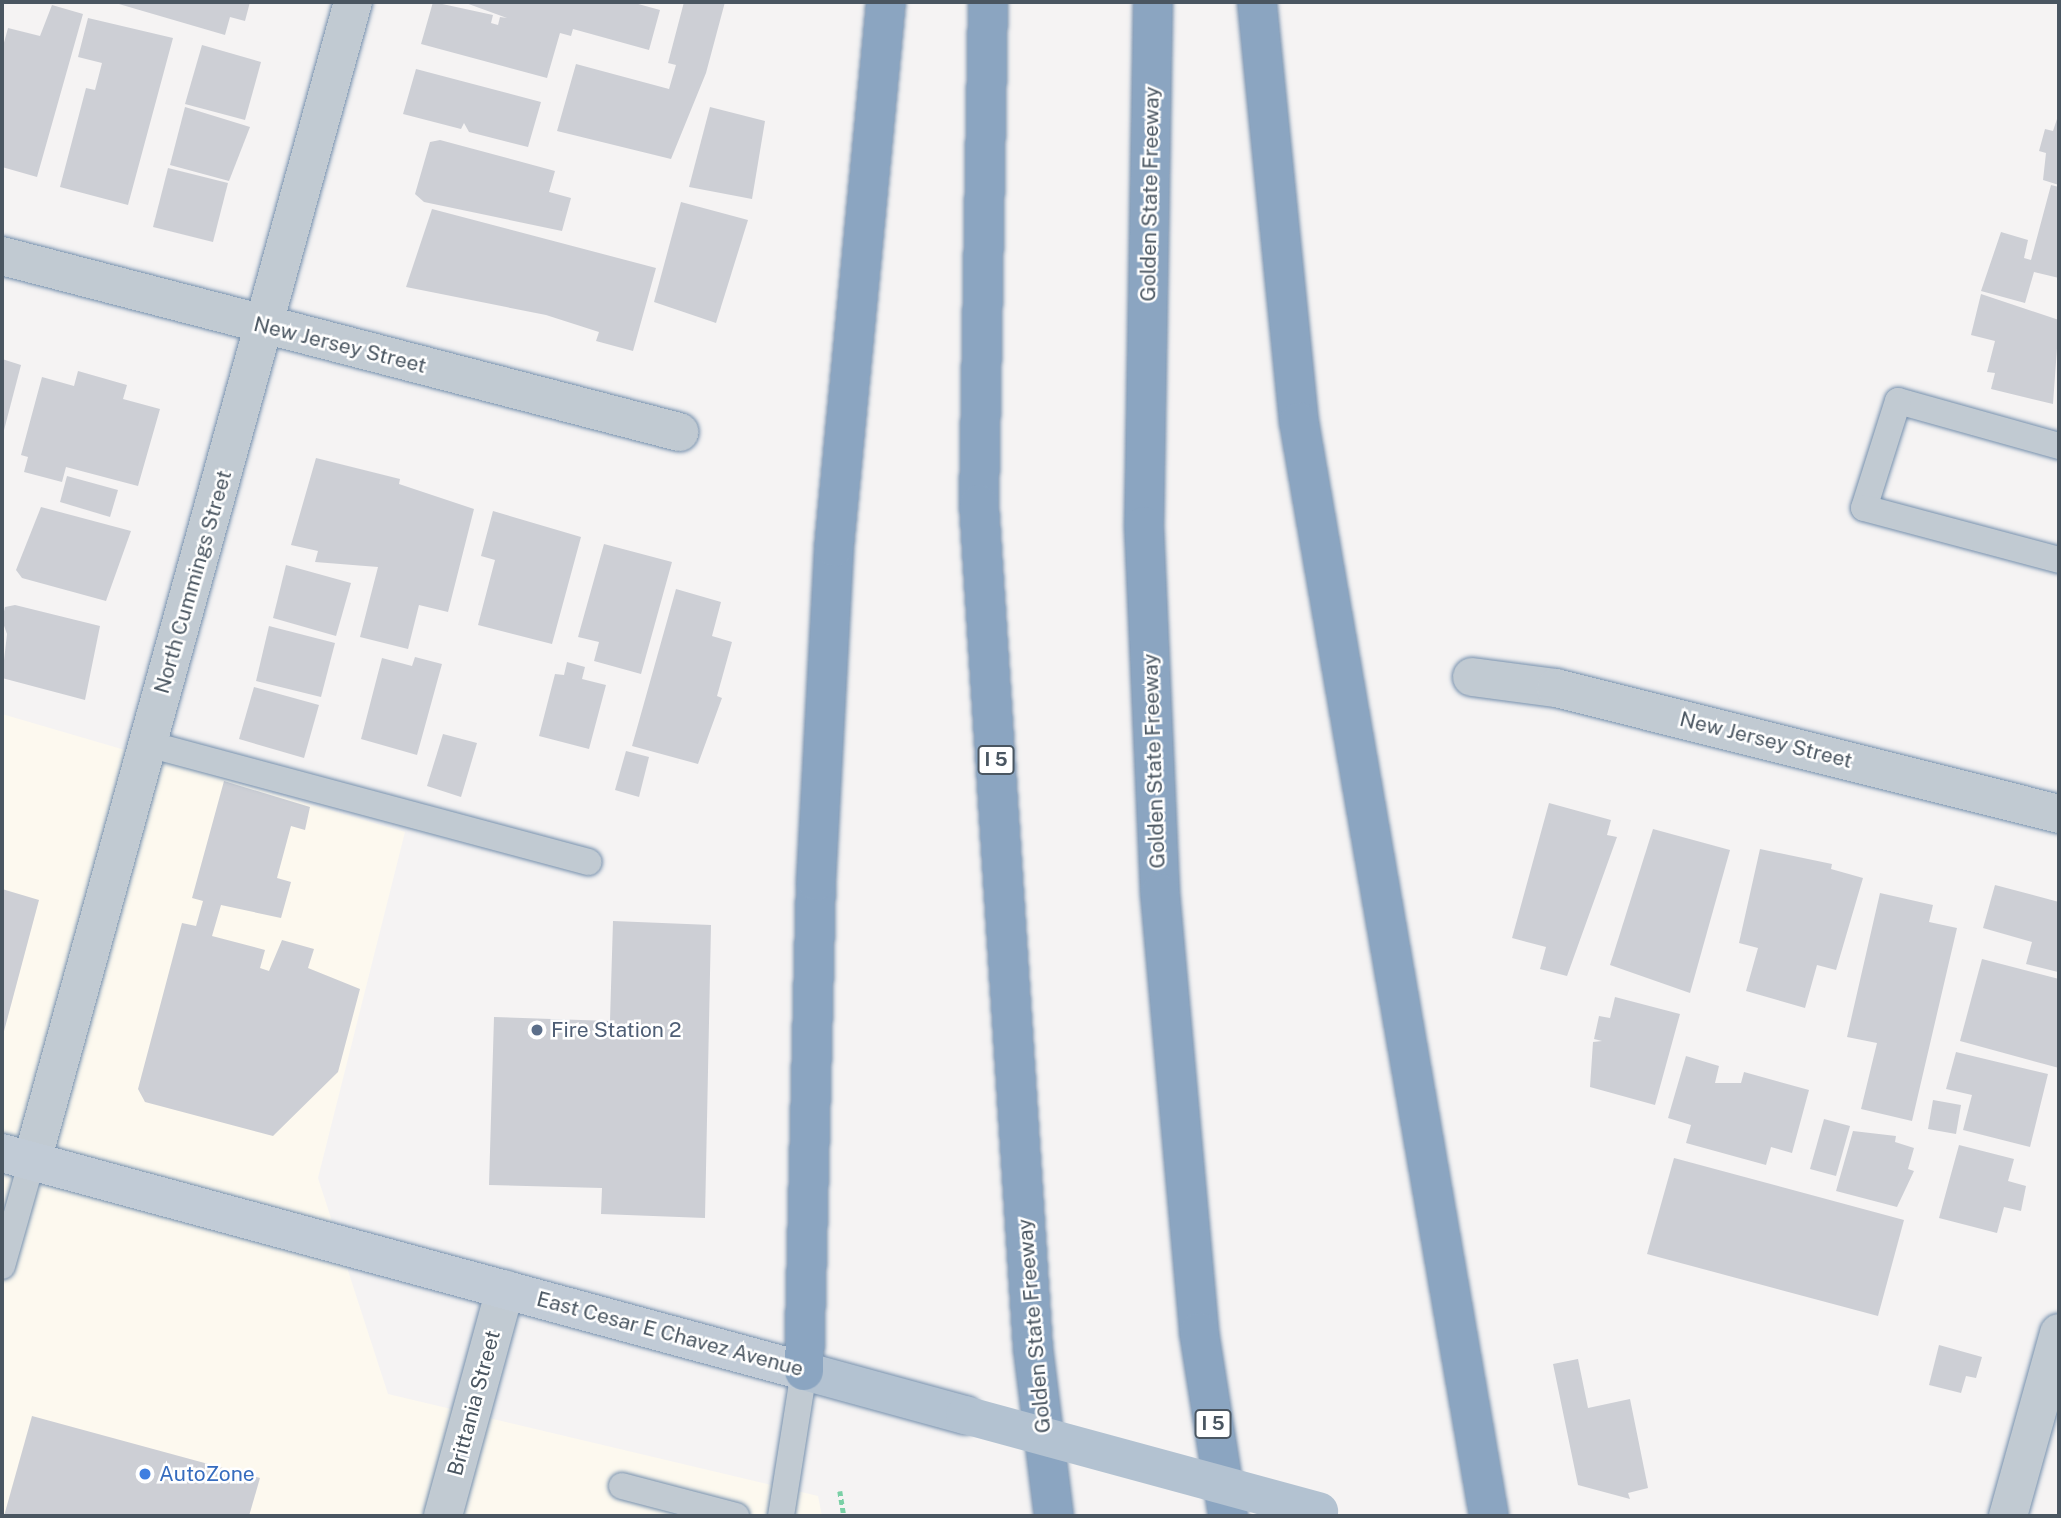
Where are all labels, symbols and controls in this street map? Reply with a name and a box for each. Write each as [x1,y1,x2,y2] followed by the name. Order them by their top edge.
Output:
[1136,86,1164,302] street label: Golden State Freeway
[251,311,429,379] street label: New Jersey Street
[149,467,237,697] street label: North Cummings Street
[1138,653,1170,869] street label: Golden State Freeway
[1677,706,1855,774] street label: New Jersey Street
[977,744,1015,776] road number: I 5
[551,1017,682,1043] place label: Fire Station 2
[529,1022,545,1038] marker: Fire Station 2
[1012,1218,1056,1434] street label: Golden State Freeway
[534,1286,806,1382] street label: East Cesar E Chavez Avenue
[442,1327,506,1479] street label: Brittania Street
[1194,1408,1232,1440] road number: I 5
[159,1461,255,1487] place label: AutoZone
[137,1466,153,1482] marker: AutoZone

